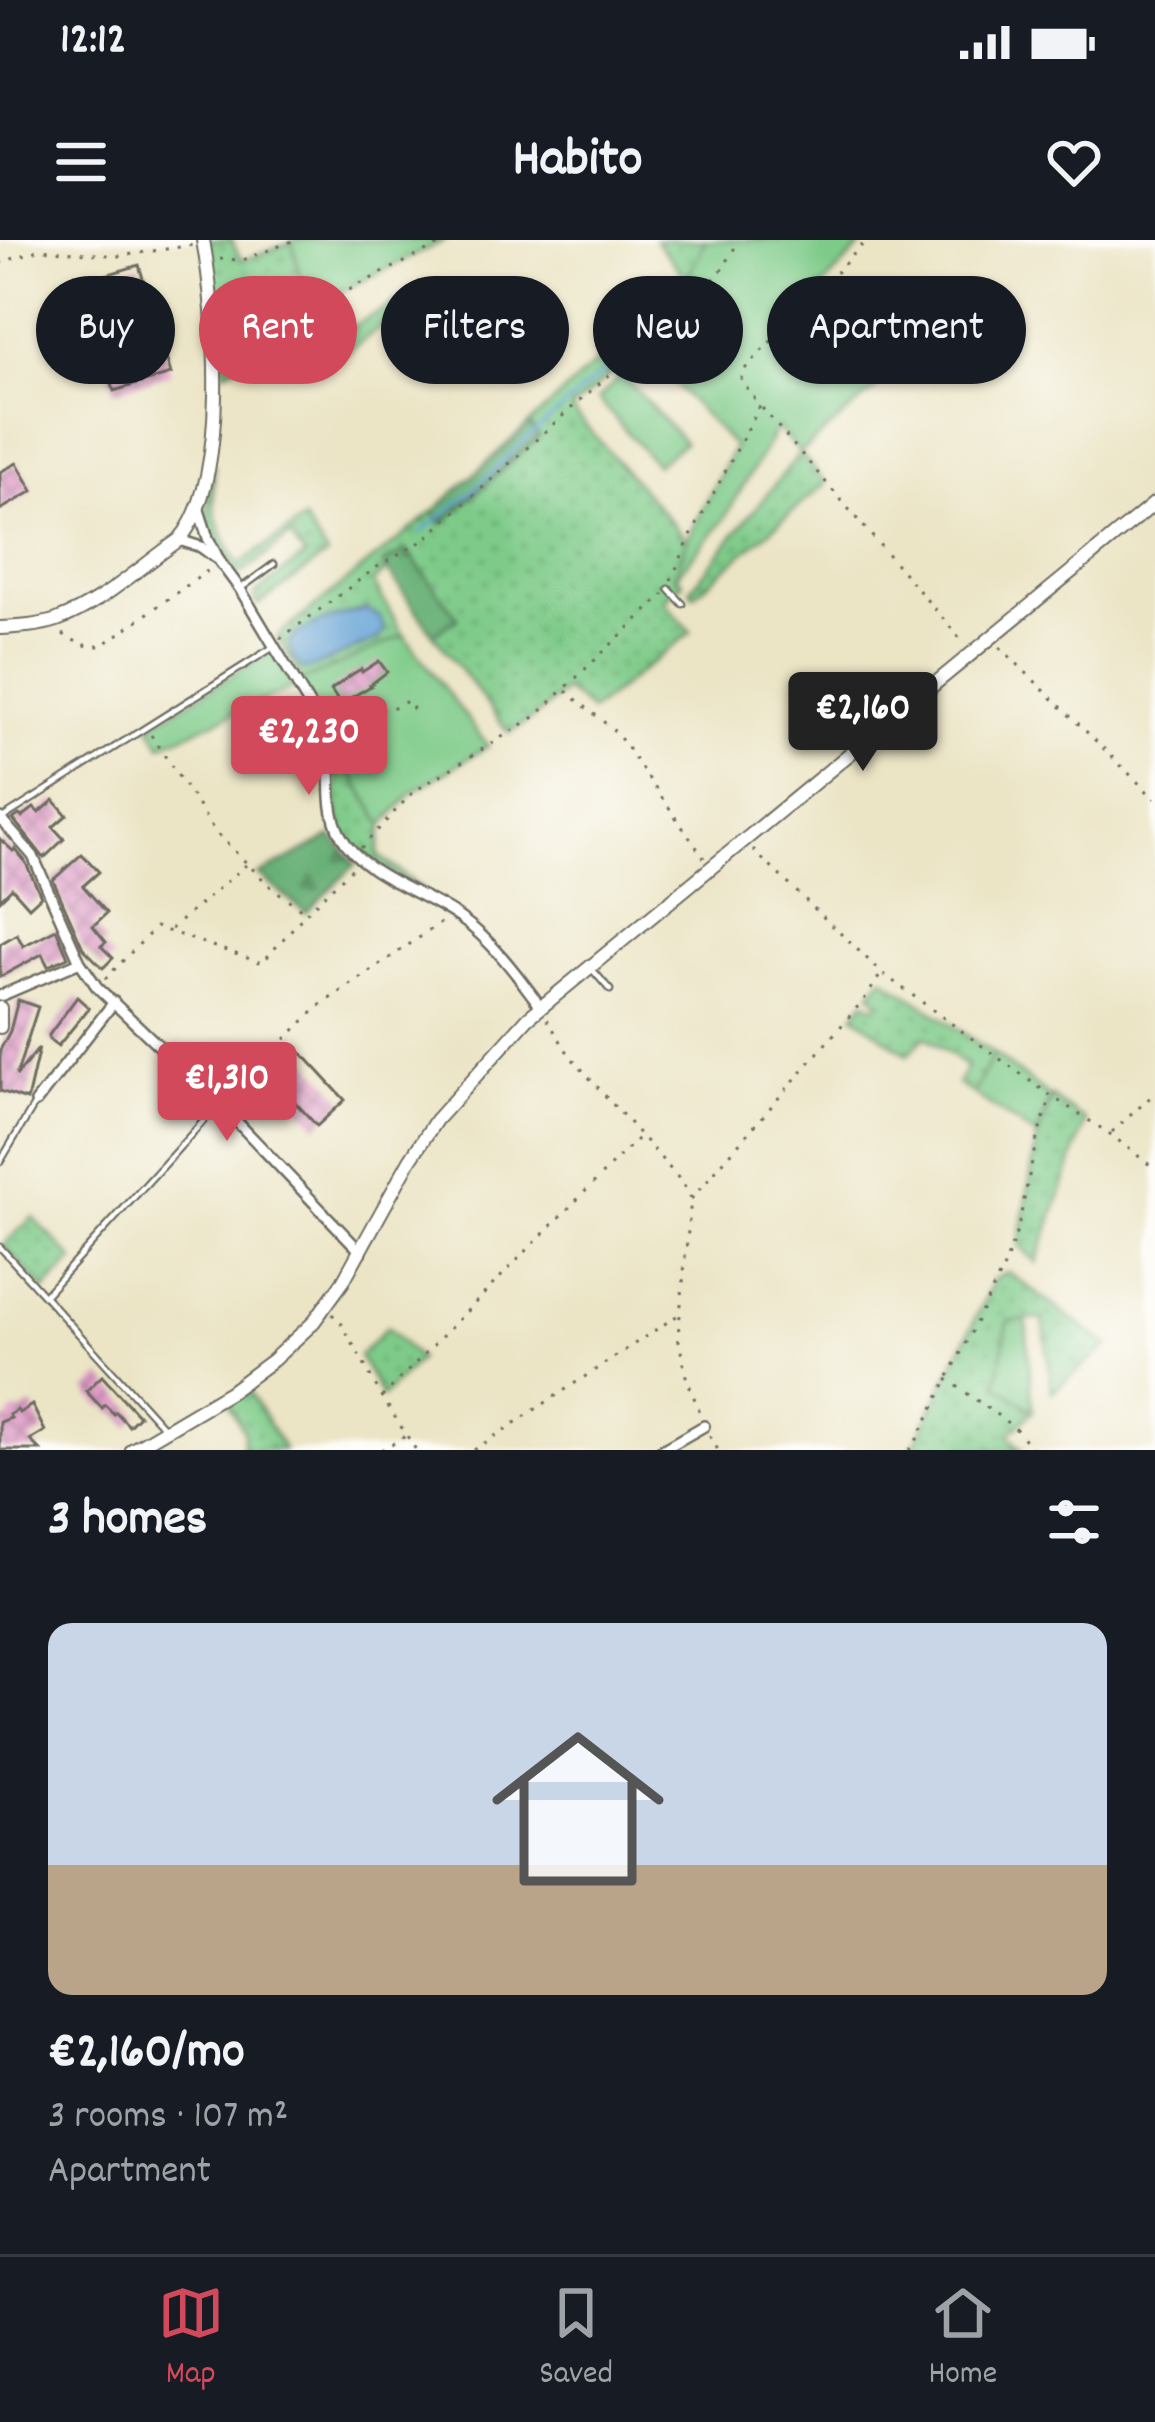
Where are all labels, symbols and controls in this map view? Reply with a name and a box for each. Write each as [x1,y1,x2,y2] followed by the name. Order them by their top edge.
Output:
[60,10,127,74] text: 12:12
[512,124,643,201] text: Habito
[48,129,114,195] icon: menu
[1041,129,1107,195] icon: heart
[36,276,175,384] chip: Buy
[199,276,357,384] chip: Rent
[381,276,569,384] chip: Filters
[593,276,743,384] chip: New
[767,276,1026,384] chip: Apartment
[765,672,961,774] pin: €2,160
[815,683,911,738] text: €2,160
[211,696,407,798] pin: €2,230
[258,707,360,762] text: €2,230
[129,1042,325,1144] pin: €1,310
[185,1053,269,1108] text: €1,310
[48,1486,207,1558] text: 3 homes
[1041,1489,1107,1555] icon: filters
[470,1701,686,1917] icon: home
[48,2019,245,2091] text: €2,160/mo
[48,2091,288,2146] text: 3 rooms · 107 m²
[48,2146,211,2201] text: Apartment
[158,2280,224,2399] tab: Map
[539,2280,613,2399] tab: Saved
[928,2280,997,2399] tab: Home

